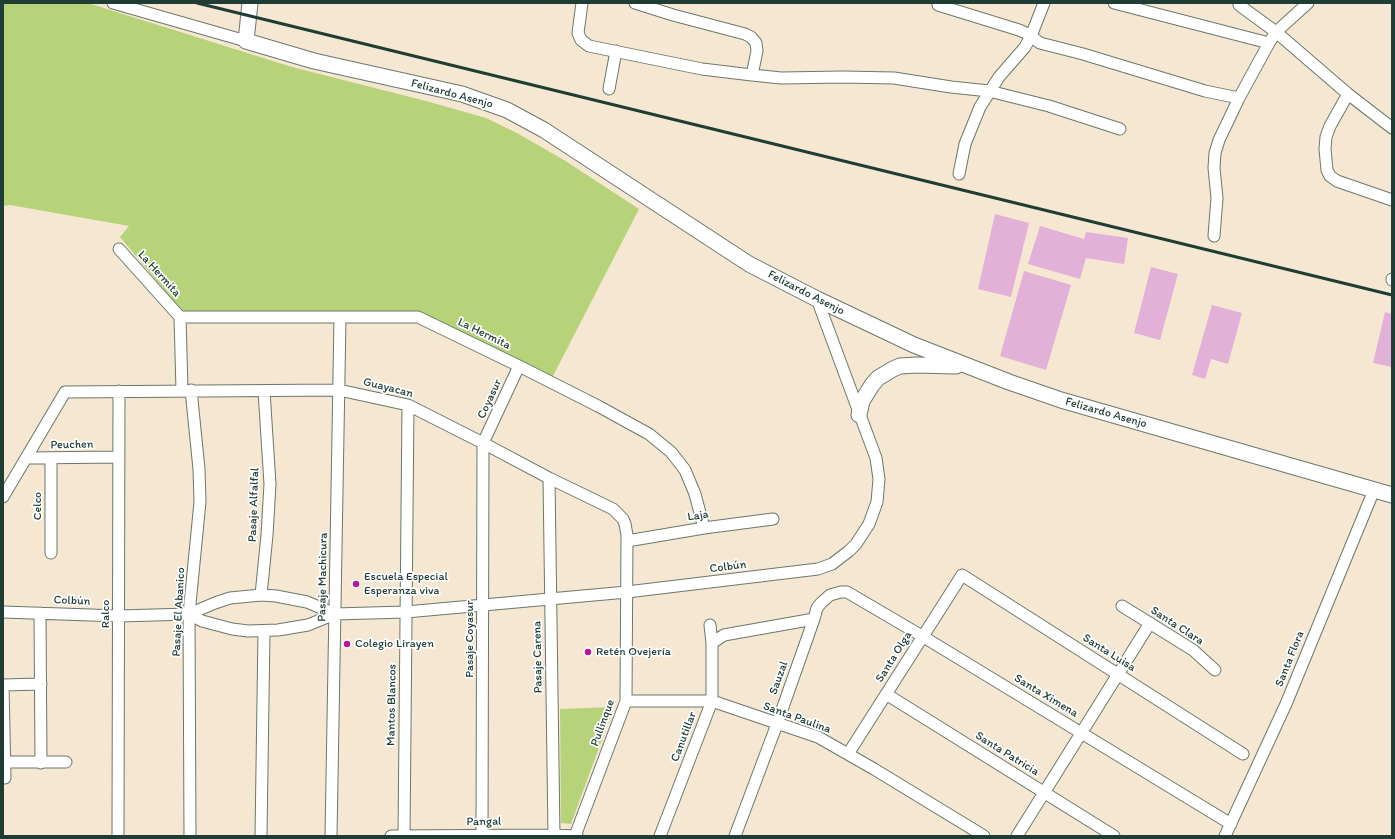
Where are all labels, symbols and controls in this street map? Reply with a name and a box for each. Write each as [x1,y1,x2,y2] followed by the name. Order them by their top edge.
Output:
[410,76,494,112] street label: Felizardo Asenjo
[134,248,184,300] street label: La Hermita
[765,267,847,319] street label: Felizardo Asenjo
[455,315,513,353] street label: La Hermita
[361,375,415,401] street label: Guayacan
[475,377,505,421] street label: Coyasur
[1064,394,1148,432] street label: Felizardo Asenjo
[50,437,94,453] street label: Peuchen
[246,468,262,542] street label: Pasaje Alfalfal
[31,492,45,520] street label: Celco
[686,507,710,525] street label: Laja
[315,532,331,622] street label: Pasaje Machicura
[709,558,747,576] street label: Colbún
[169,567,189,657] street label: Pasaje El Abanico
[364,570,448,598] place label: Escuela Especial Esperanza viva
[351,579,361,589] marker: Escuela Especial Esperanza viva
[53,593,91,609] street label: Colbún
[99,600,113,628] street label: Ralco
[463,600,477,678] street label: Pasaje Coyasur
[1148,603,1206,649] street label: Santa Clara
[530,621,546,693] street label: Pasaje Carena
[873,629,915,685] street label: Santa Olga
[1272,629,1308,689] street label: Santa Flora
[1080,631,1138,675] street label: Santa Luisa
[355,637,434,651] place label: Colegio Lirayen
[342,639,352,649] marker: Colegio Lirayen
[596,645,671,659] place label: Retén Ovejería
[583,647,593,657] marker: Retén Ovejería
[766,659,792,697] street label: Sauzal
[384,664,400,746] street label: Mantos Blancos
[1011,671,1081,721] street label: Santa Ximena
[588,698,618,748] street label: Pullinque
[761,699,833,737] street label: Santa Paulina
[668,710,700,764] street label: Canutillar
[972,729,1042,779] street label: Santa Patricia
[466,814,502,830] street label: Pangal

